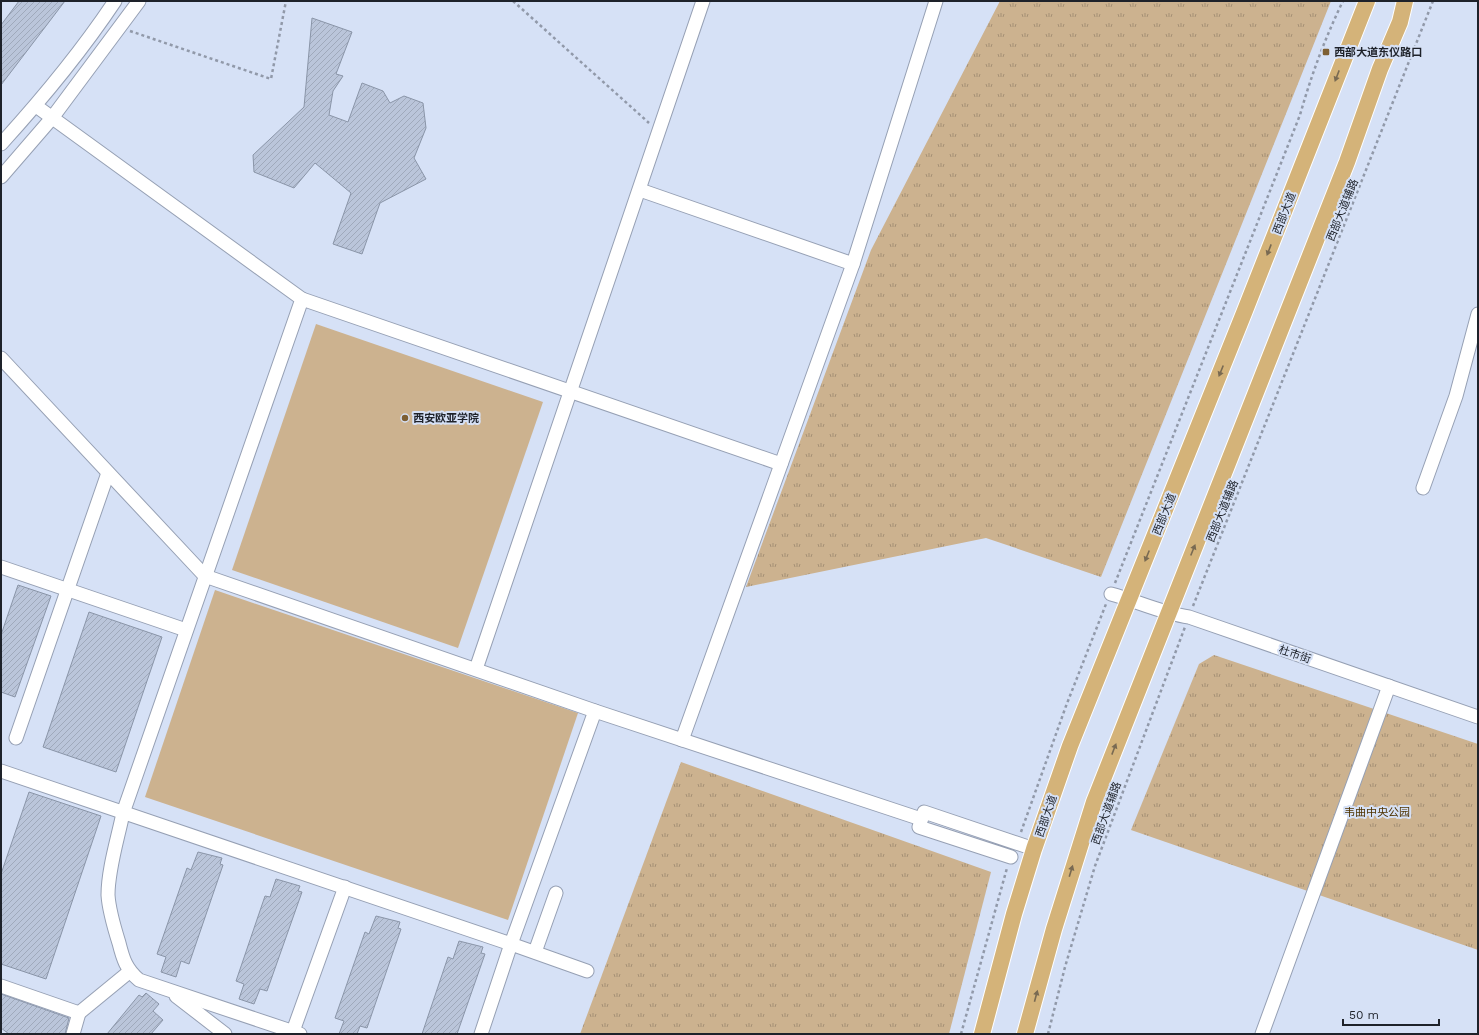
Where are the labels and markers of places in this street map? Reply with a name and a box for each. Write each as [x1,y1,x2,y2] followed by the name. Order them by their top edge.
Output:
[1334,46,1422,59] place label: 西部大道东仪路口
[1321,47,1331,57] marker: 西部大道东仪路口
[413,412,479,425] place label: 西安欧亚学院
[400,413,410,423] marker: 西安欧亚学院

